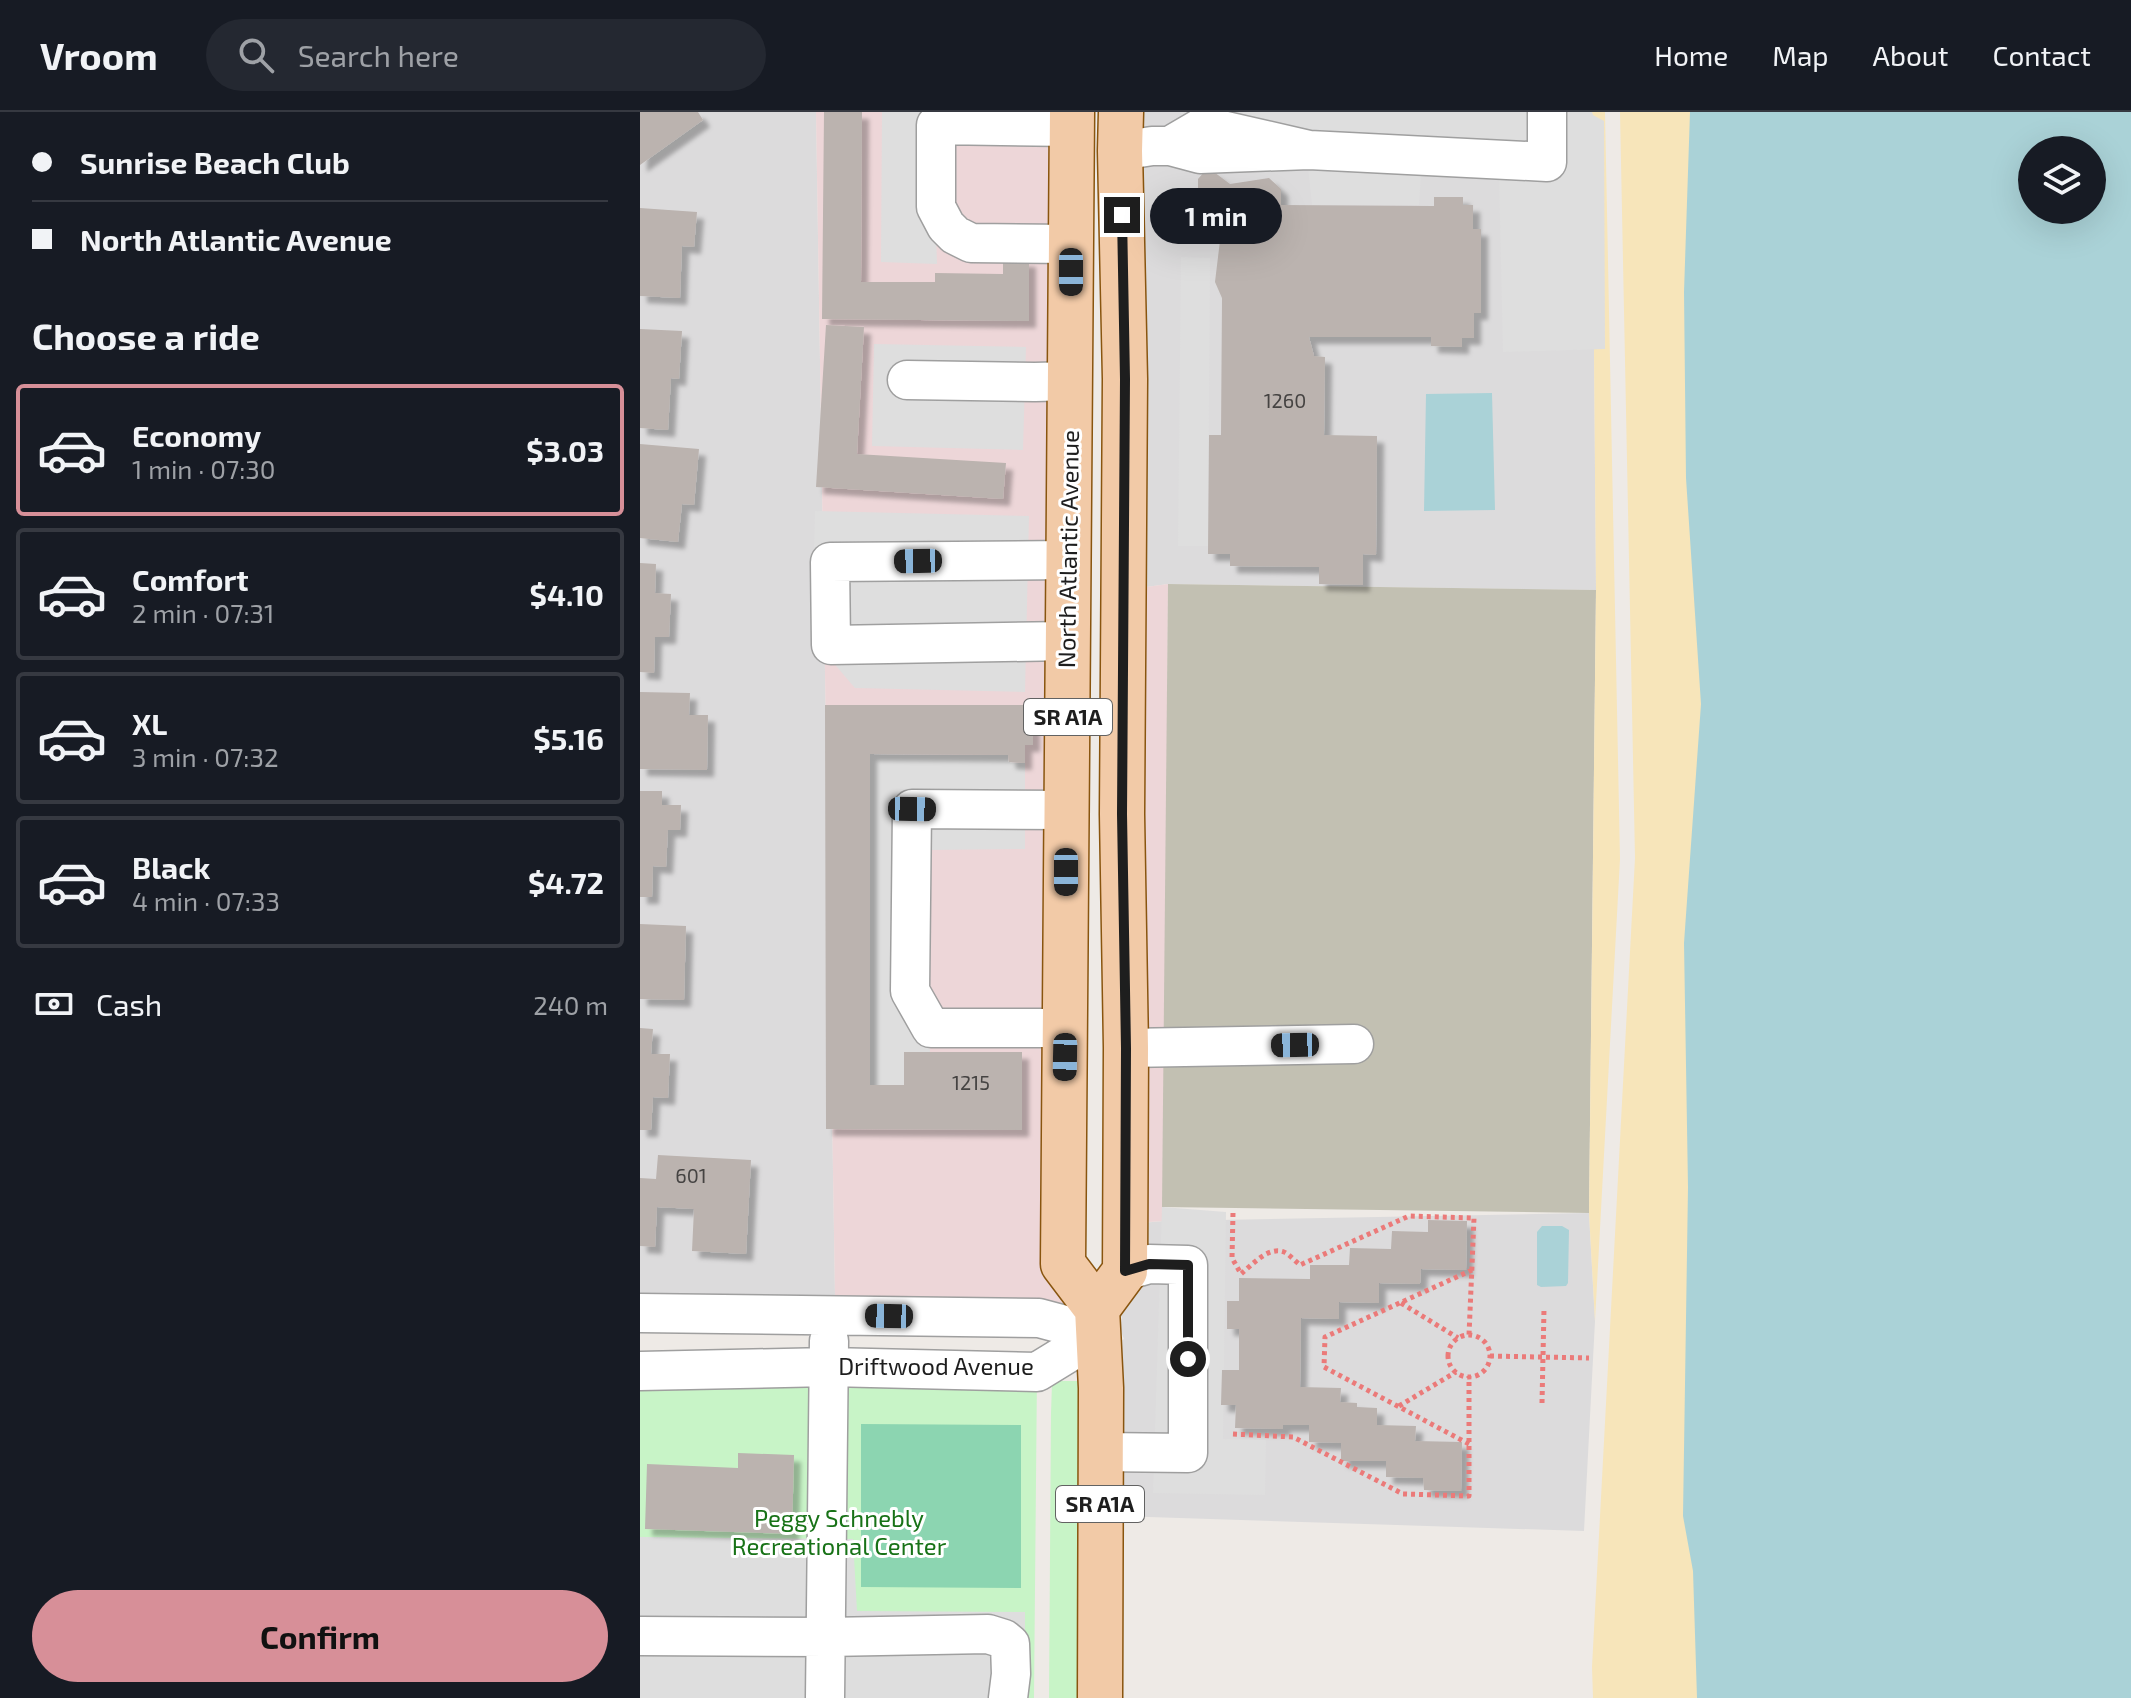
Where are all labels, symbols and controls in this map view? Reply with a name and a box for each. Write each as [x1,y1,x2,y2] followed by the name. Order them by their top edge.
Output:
[206,19,766,91] search box
[40,32,158,78] text: Vroom
[234,33,278,77] icon: search
[298,37,459,73] text: Search here
[1654,38,1728,72] text: Home
[1772,38,1829,72] text: Map
[1873,38,1948,72] text: About
[1992,38,2091,72] text: Contact
[2018,136,2106,224] map controls
[2018,136,2106,224] button: layers
[80,144,350,180] text: Sunrise Beach Club
[1150,187,1282,243] callout: 1 min
[1104,197,1140,233] route end
[1185,200,1247,231] text: 1 min
[80,221,392,257] text: North Atlantic Avenue
[1059,248,1083,296] car
[32,314,260,357] text: Choose a ride
[1264,388,1306,412] house number: 1260
[36,414,108,486] icon: car
[132,417,261,453] text: Economy
[1051,430,1084,668] street label: North Atlantic Avenue
[526,432,604,468] text: $3.03
[132,453,275,484] text: 1 min · 07:30
[894,549,942,573] car
[36,558,108,630] icon: car
[132,561,249,597] text: Comfort
[530,576,604,612] text: $4.10
[132,597,274,628] text: 2 min · 07:31
[1024,699,1112,735] road number: SR A1A
[36,702,108,774] icon: car
[132,705,167,741] text: XL
[533,720,604,756] text: $5.16
[132,741,279,772] text: 3 min · 07:32
[888,797,936,821] car
[36,846,108,918] icon: car
[1054,848,1078,896] car
[132,849,210,885] text: Black
[528,864,604,900] text: $4.72
[132,885,280,916] text: 4 min · 07:33
[32,982,76,1026] icon: cash
[96,986,162,1022] text: Cash
[533,989,608,1020] text: 240 m
[1053,1033,1077,1081] car
[1271,1033,1319,1057] car
[952,1070,990,1094] house number: 1215
[675,1163,707,1187] house number: 601
[865,1304,913,1328] car
[1170,1341,1206,1377] route start
[838,1351,1034,1380] street label: Driftwood Avenue
[1056,1486,1144,1522] road number: SR A1A
[732,1503,947,1560] park label: Peggy Schnebly Recreational Center
[32,1590,608,1682] button: Confirm

